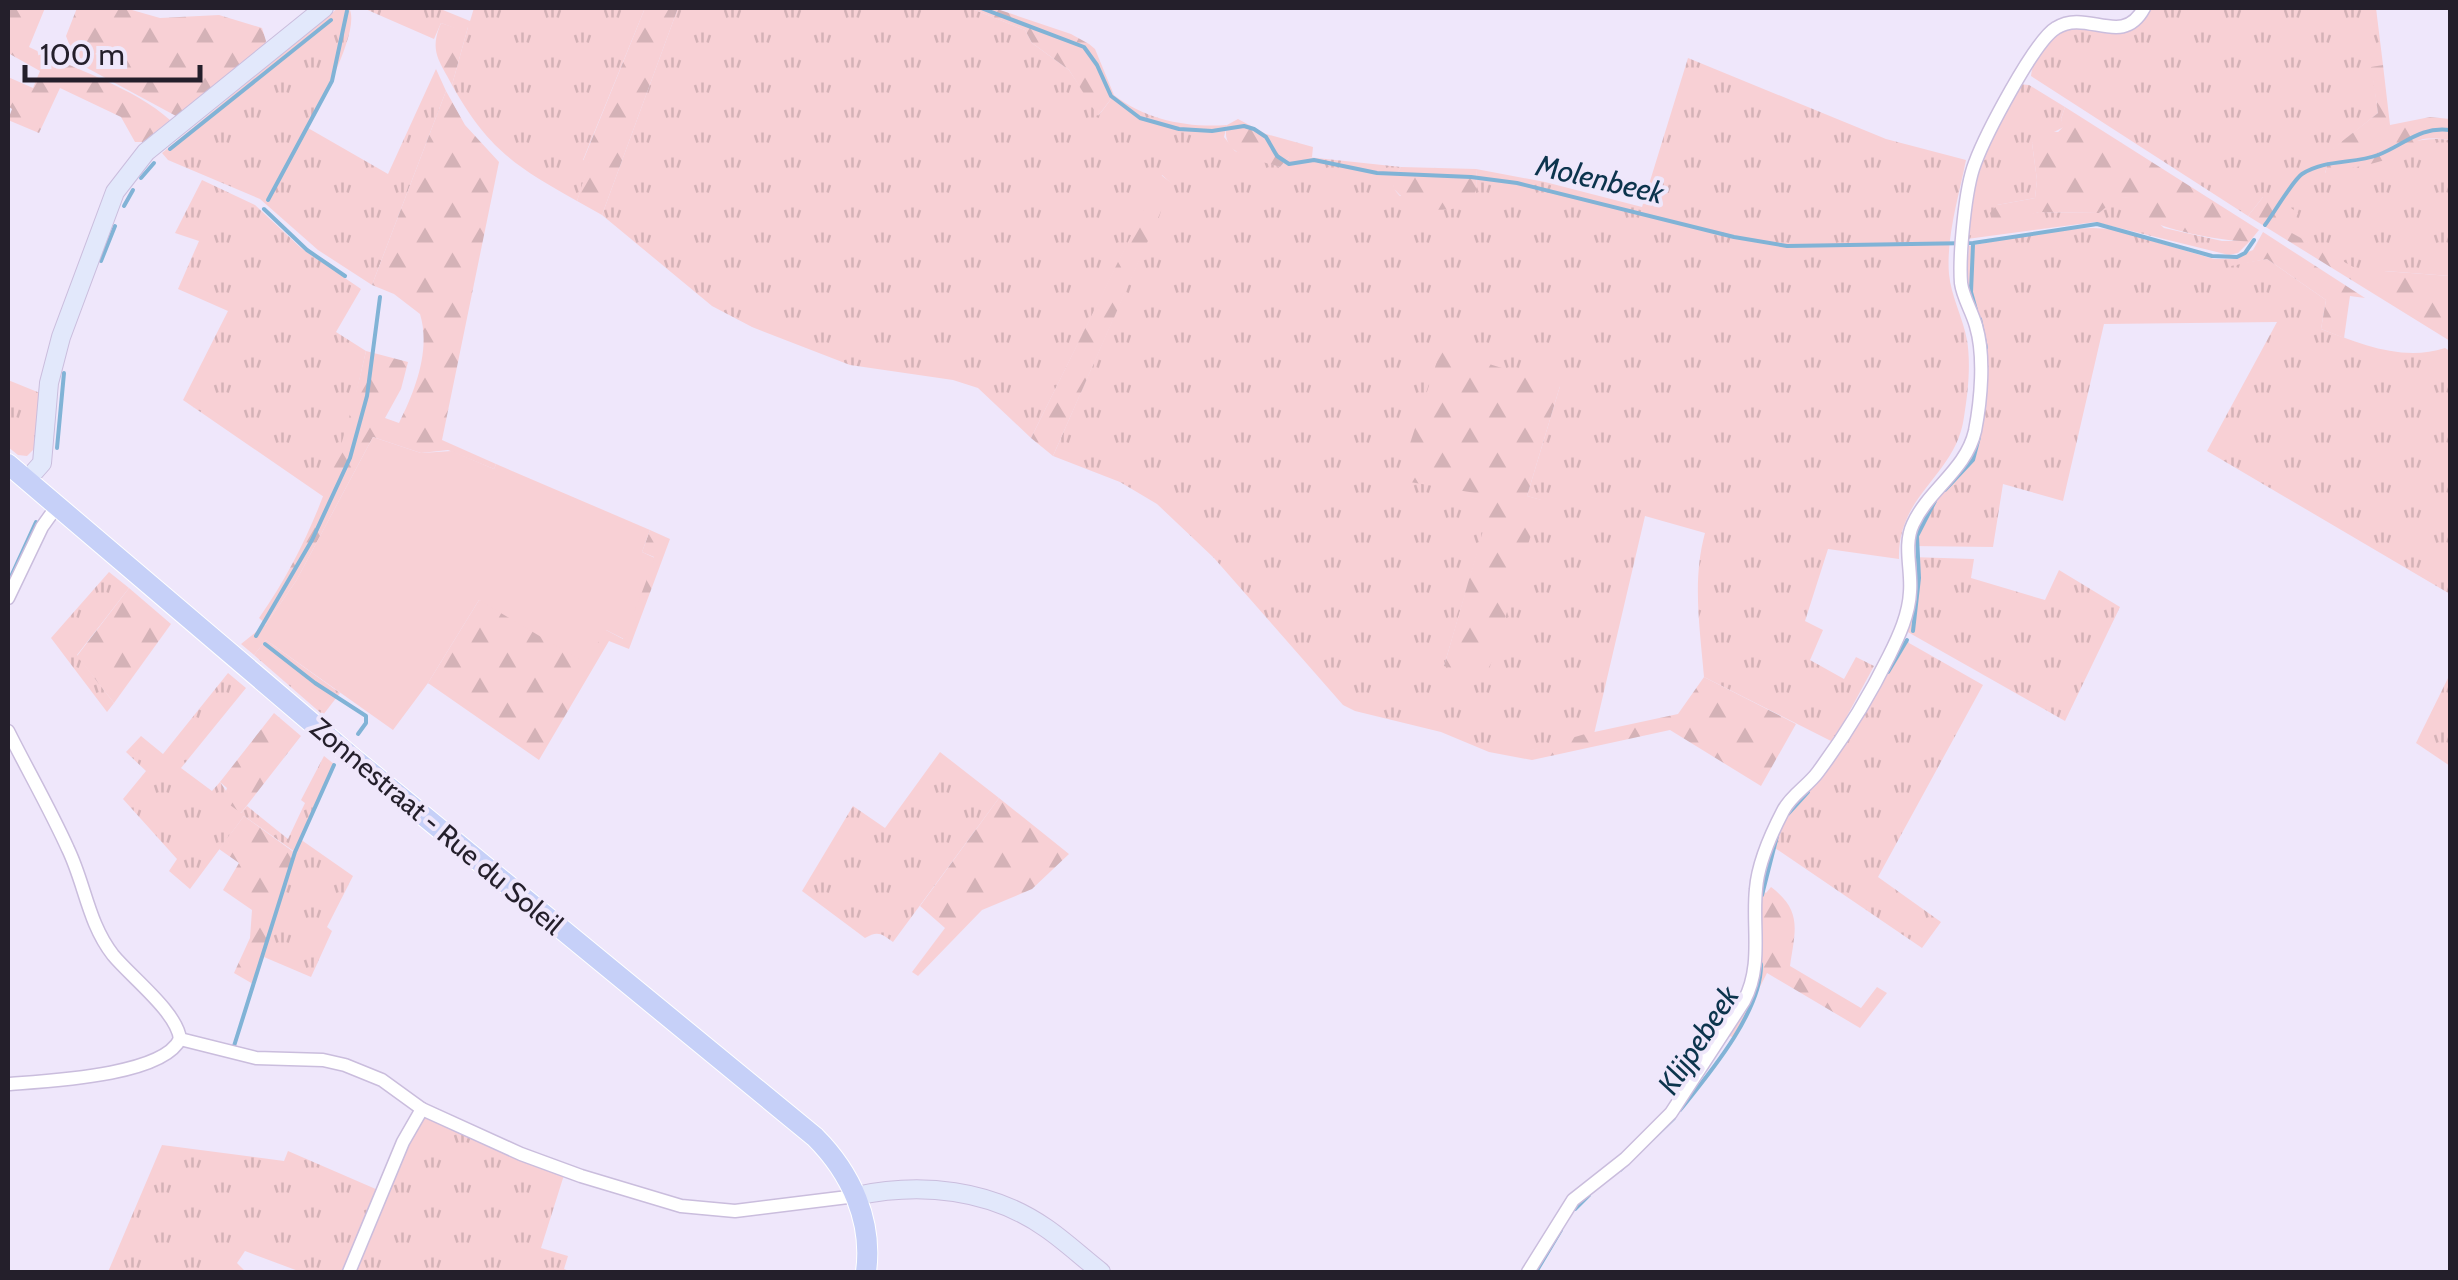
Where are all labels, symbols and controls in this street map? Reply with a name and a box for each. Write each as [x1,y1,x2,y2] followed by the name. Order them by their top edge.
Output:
[25,20,200,82] scale bar
[40,36,125,73] text: 100 m
[1532,146,1668,212] water label: Molenbeek
[304,710,571,942] street label: Zonnestraat - Rue du Soleil
[1649,978,1747,1101] water label: Klijpebeek

